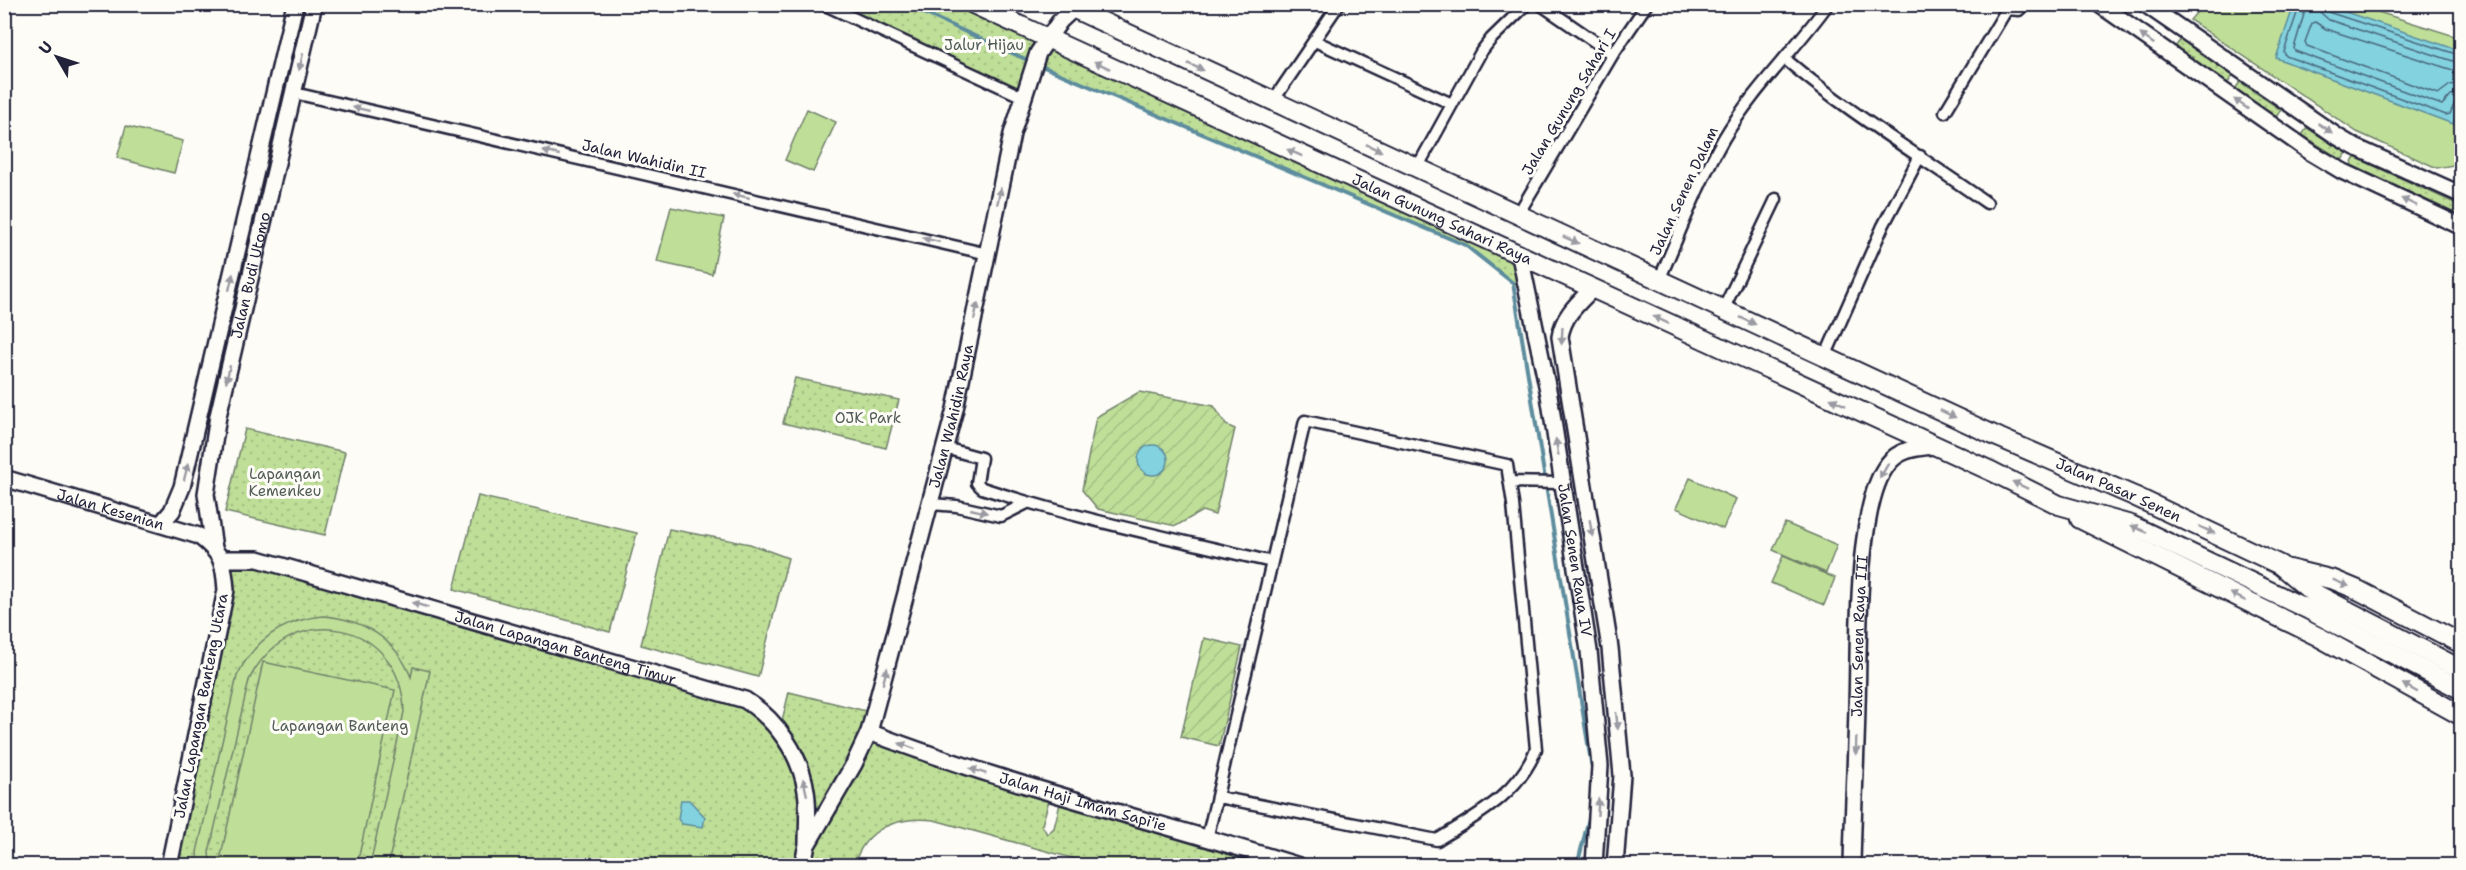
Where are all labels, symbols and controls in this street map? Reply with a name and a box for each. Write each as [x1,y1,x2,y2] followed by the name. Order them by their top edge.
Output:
[1517,25,1621,179] street label: Jalan Gunung Sahari I
[27,27,87,87] north arrow
[2140,33,2156,45] one-way arrow
[944,35,1024,55] park label: Jalur Hijau
[34,37,57,59] text: U
[296,52,306,71] one-way arrow
[1093,60,1111,70] one-way arrow
[1188,62,1205,71] one-way arrow
[2233,98,2249,110] one-way arrow
[352,103,370,113] one-way arrow
[2316,122,2333,133] one-way arrow
[1645,123,1723,259] street label: Jalan Senen Dalam
[580,135,708,183] street label: Jalan Wahidin II
[1365,143,1382,152] one-way arrow
[542,147,560,157] one-way arrow
[1286,148,1304,158] one-way arrow
[1349,169,1536,269] street label: Jalan Gunung Sahari Raya
[995,186,1004,205] one-way arrow
[732,191,750,201] one-way arrow
[2400,198,2417,207] one-way arrow
[226,210,275,341] street label: Jalan Budi Utomo
[922,235,940,245] one-way arrow
[1562,235,1580,245] one-way arrow
[227,273,237,291] one-way arrow
[972,301,981,320] one-way arrow
[1653,316,1670,325] one-way arrow
[1739,317,1756,326] one-way arrow
[1557,327,1566,346] one-way arrow
[924,342,978,490] street label: Jalan Wahidin Raya
[223,365,233,383] one-way arrow
[1829,397,1847,407] one-way arrow
[835,408,901,428] park label: OJK Park
[1940,409,1957,418] one-way arrow
[1552,438,1561,457] one-way arrow
[2053,453,2184,527] street label: Jalan Pasar Senen
[181,463,191,481] one-way arrow
[1879,463,1889,480] one-way arrow
[249,464,321,501] park label: Lapangan Kemenkeu
[2012,480,2029,489] one-way arrow
[1553,482,1597,638] street label: Jalan Senen Raya IV
[54,484,166,535] street label: Jalan Kesenian
[969,507,988,517] one-way arrow
[1586,519,1595,538] one-way arrow
[2130,525,2147,534] one-way arrow
[2198,526,2215,535] one-way arrow
[1847,554,1873,717] street label: Jalan Senen Raya III
[2332,578,2350,588] one-way arrow
[169,591,233,820] street label: Jalan Lapangan Banteng Utara
[2230,592,2247,601] one-way arrow
[411,600,429,610] one-way arrow
[452,606,679,690] street label: Jalan Lapangan Banteng Timur
[880,666,890,685] one-way arrow
[2402,683,2418,694] one-way arrow
[1612,712,1622,731] one-way arrow
[272,716,408,736] park label: Lapangan Banteng
[1851,737,1860,756] one-way arrow
[898,741,916,751] one-way arrow
[969,766,987,775] one-way arrow
[997,768,1169,836] street label: Jalan Haji Imam Sapi'ie
[800,777,809,796] one-way arrow
[1593,798,1603,817] one-way arrow

